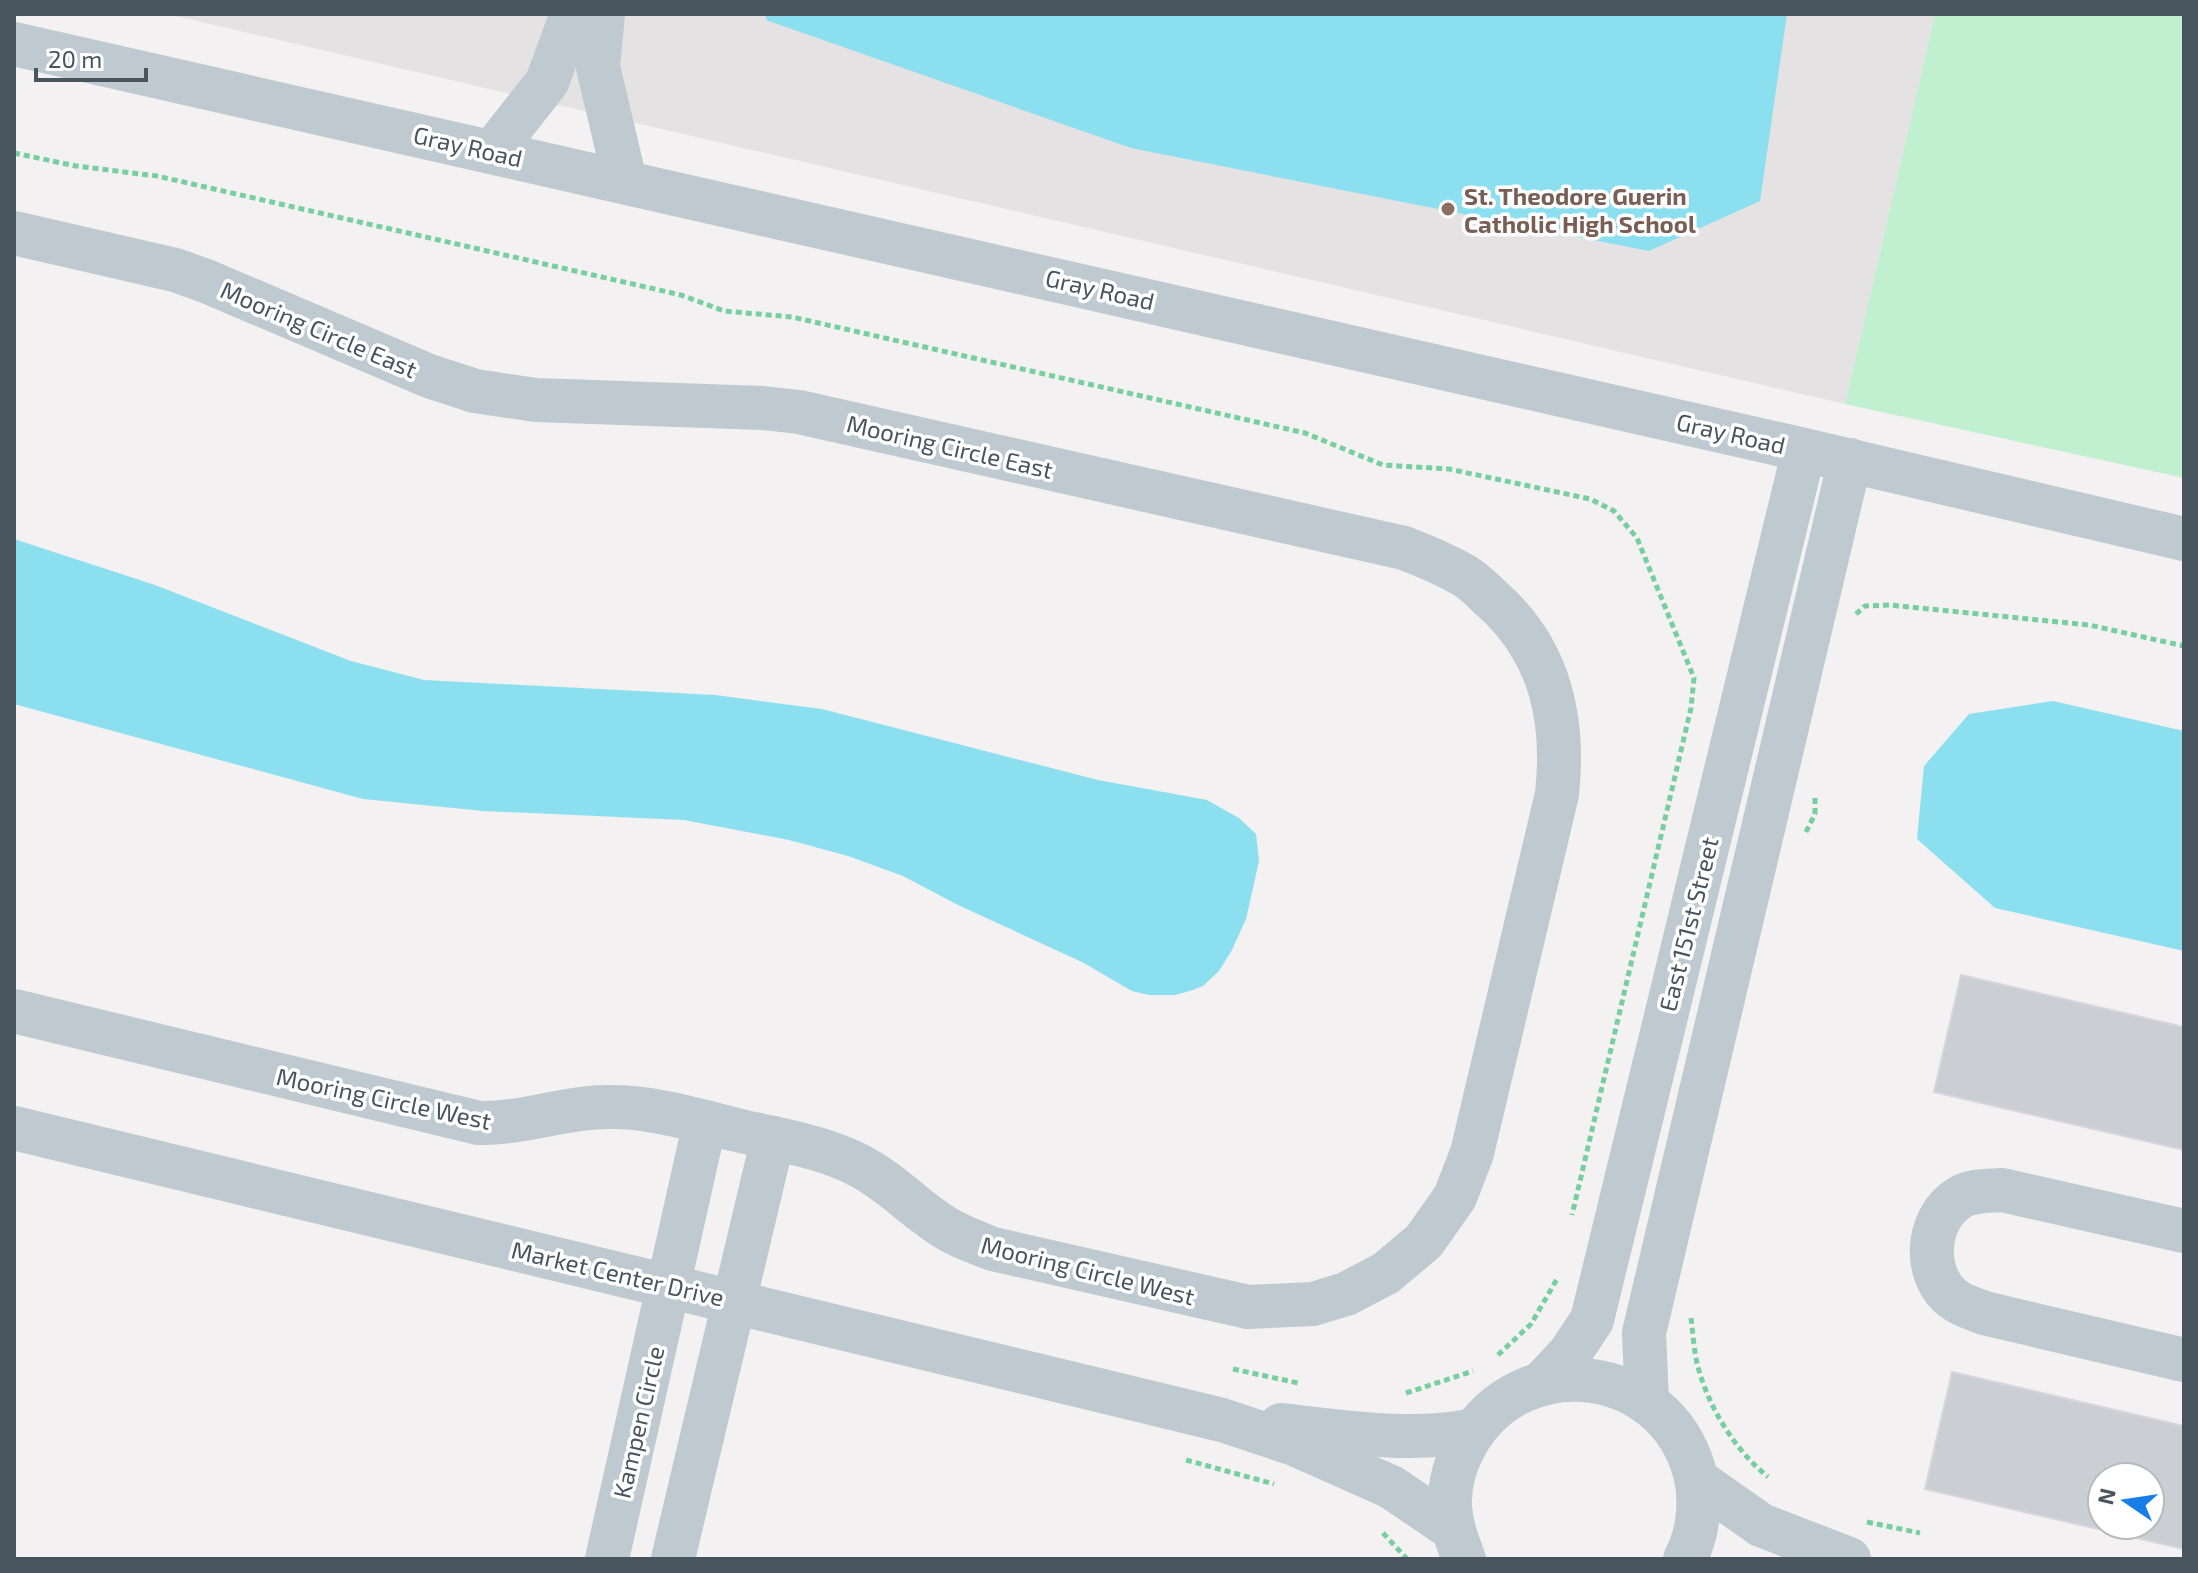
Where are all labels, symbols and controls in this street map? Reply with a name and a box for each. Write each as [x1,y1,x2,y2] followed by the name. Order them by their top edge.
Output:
[36,32,146,82] scale bar
[48,44,102,73] text: 20 m
[411,119,525,173] street label: Gray Road
[1464,181,1696,238] place label: St. Theodore Guerin Catholic High School
[1439,200,1457,218] marker: St. Theodore Guerin Catholic High School
[1043,262,1157,316] street label: Gray Road
[216,275,422,383] street label: Mooring Circle East
[1674,406,1788,460] street label: Gray Road
[844,408,1056,484] street label: Mooring Circle East
[1652,834,1724,1014] street label: East 151st Street
[274,1061,494,1135] street label: Mooring Circle West
[978,1229,1198,1311] street label: Mooring Circle West
[509,1234,727,1312] street label: Market Center Drive
[606,1343,670,1501] street label: Kampen Circle
[2086,1461,2166,1541] north arrow
[2091,1486,2120,1507] text: N

